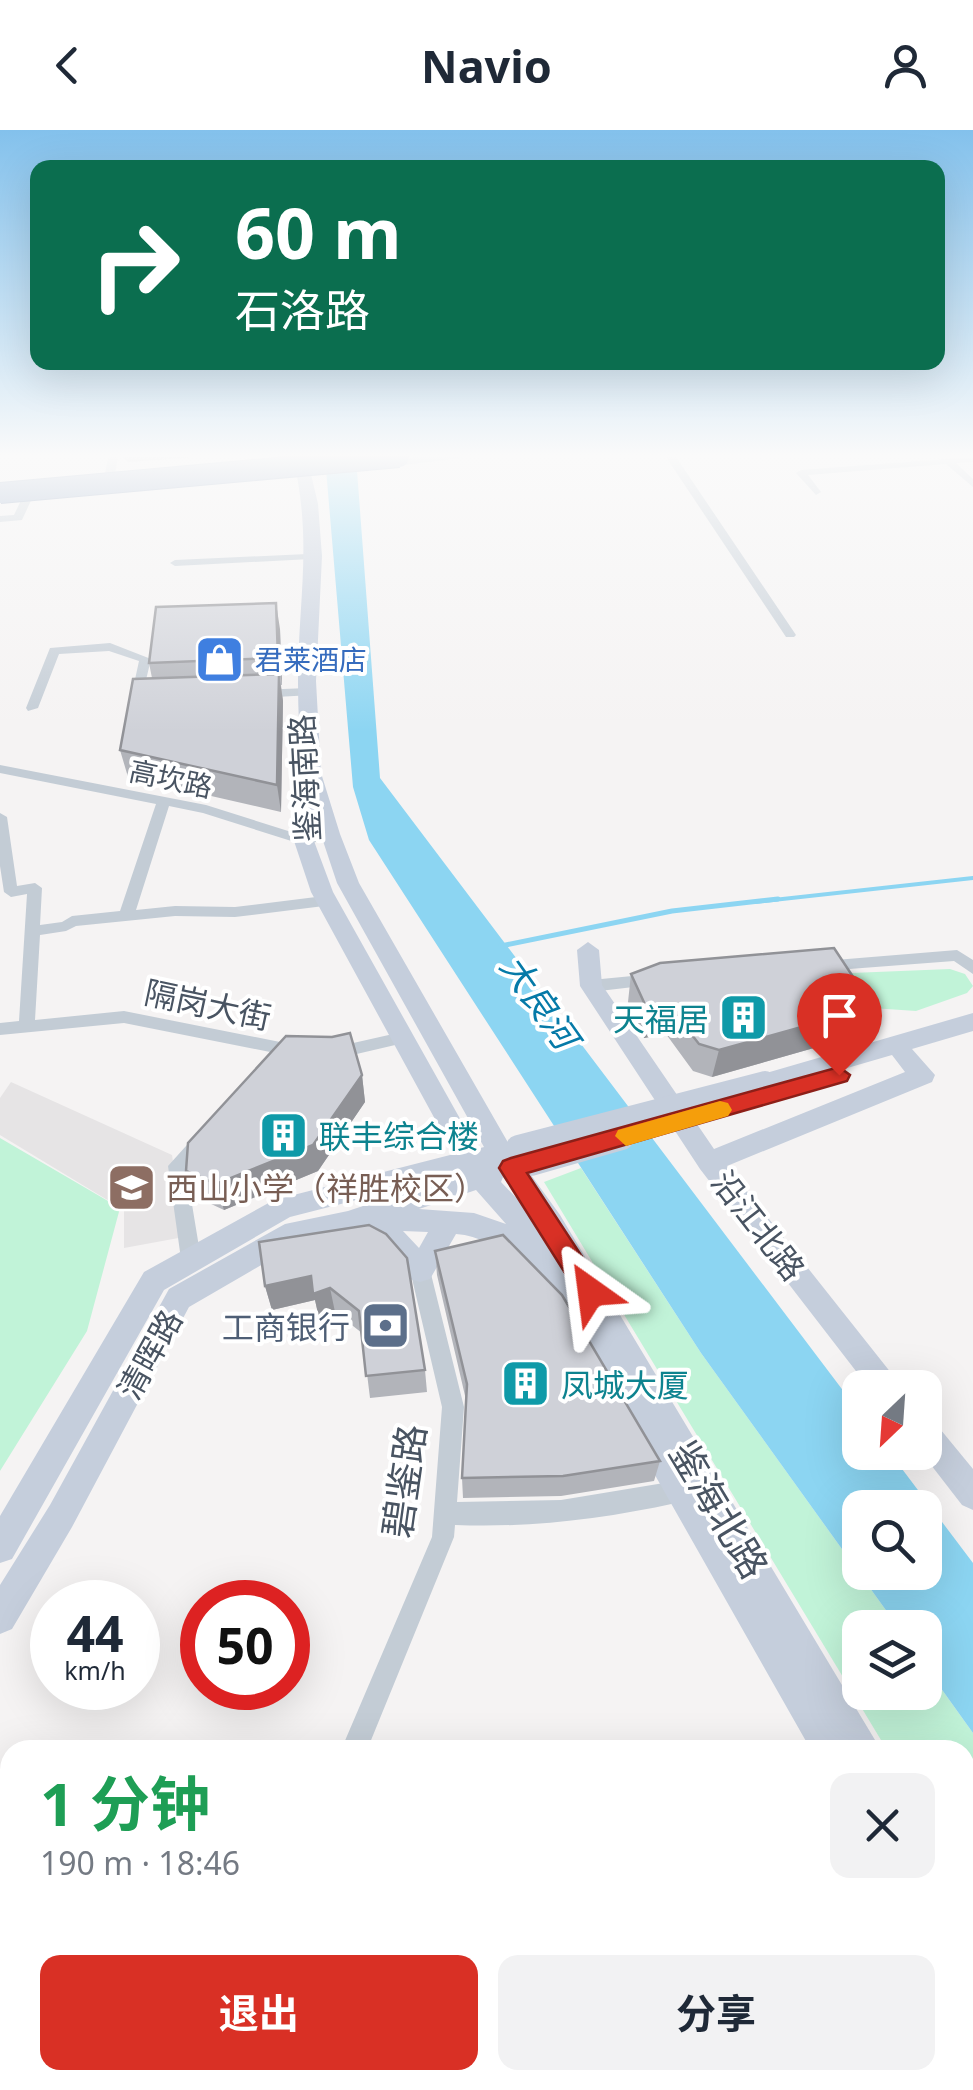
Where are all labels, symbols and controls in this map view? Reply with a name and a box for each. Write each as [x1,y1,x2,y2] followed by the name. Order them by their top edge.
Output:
[421,35,552,96] text: Navio
[40,38,95,93] icon: back
[878,38,933,93] icon: person
[235,184,402,280] text: 60 m
[70,200,200,330] icon: right
[235,279,370,340] text: 石洛路
[194,633,246,685] shop icon: 君莱酒店
[255,640,367,678] place label: 君莱酒店
[279,713,329,843] street label: 鉴海南路
[126,751,216,805] street label: 高坎路
[491,945,593,1062] water label: 大良河
[141,970,275,1038] street label: 隔岗大街
[797,973,882,1076] pin
[812,988,867,1043] icon: arrive
[718,992,770,1044] building icon: 天福居
[613,997,709,1040] place label: 天福居
[258,1109,310,1161] building icon: 联丰综合楼
[319,1114,479,1157] place label: 联丰综合楼
[105,1161,157,1213] school or university icon: 西山小学（祥胜校区）
[703,1161,815,1289] street label: 沿江北路
[166,1166,486,1209] place label: 西山小学（祥胜校区）
[539,1240,643,1344] position arrow
[359,1300,411,1352] bank icon: 工商银行
[107,1302,191,1406] street label: 清晖路
[222,1305,350,1348] place label: 工商银行
[500,1358,552,1410] building icon: 凤城大厦
[561,1363,689,1406] place label: 凤城大厦
[842,1370,942,1470] north arrow
[842,1370,942,1710] map controls
[369,1421,437,1541] street label: 碧鉴路
[659,1430,781,1588] street label: 鉴海北路
[842,1490,942,1590] button: search
[180,1580,310,1710] speed limit sign: 50
[66,1599,124,1667] text: 44
[842,1610,942,1710] button: layers
[64,1653,126,1687] text: km/h
[40,1762,210,1844] text: 1 分钟
[830,1773,935,1878] button: close
[40,1841,240,1884] text: 190 m · 18:46
[40,1955,478,2070] button: 退出
[498,1955,935,2070] button: 分享

